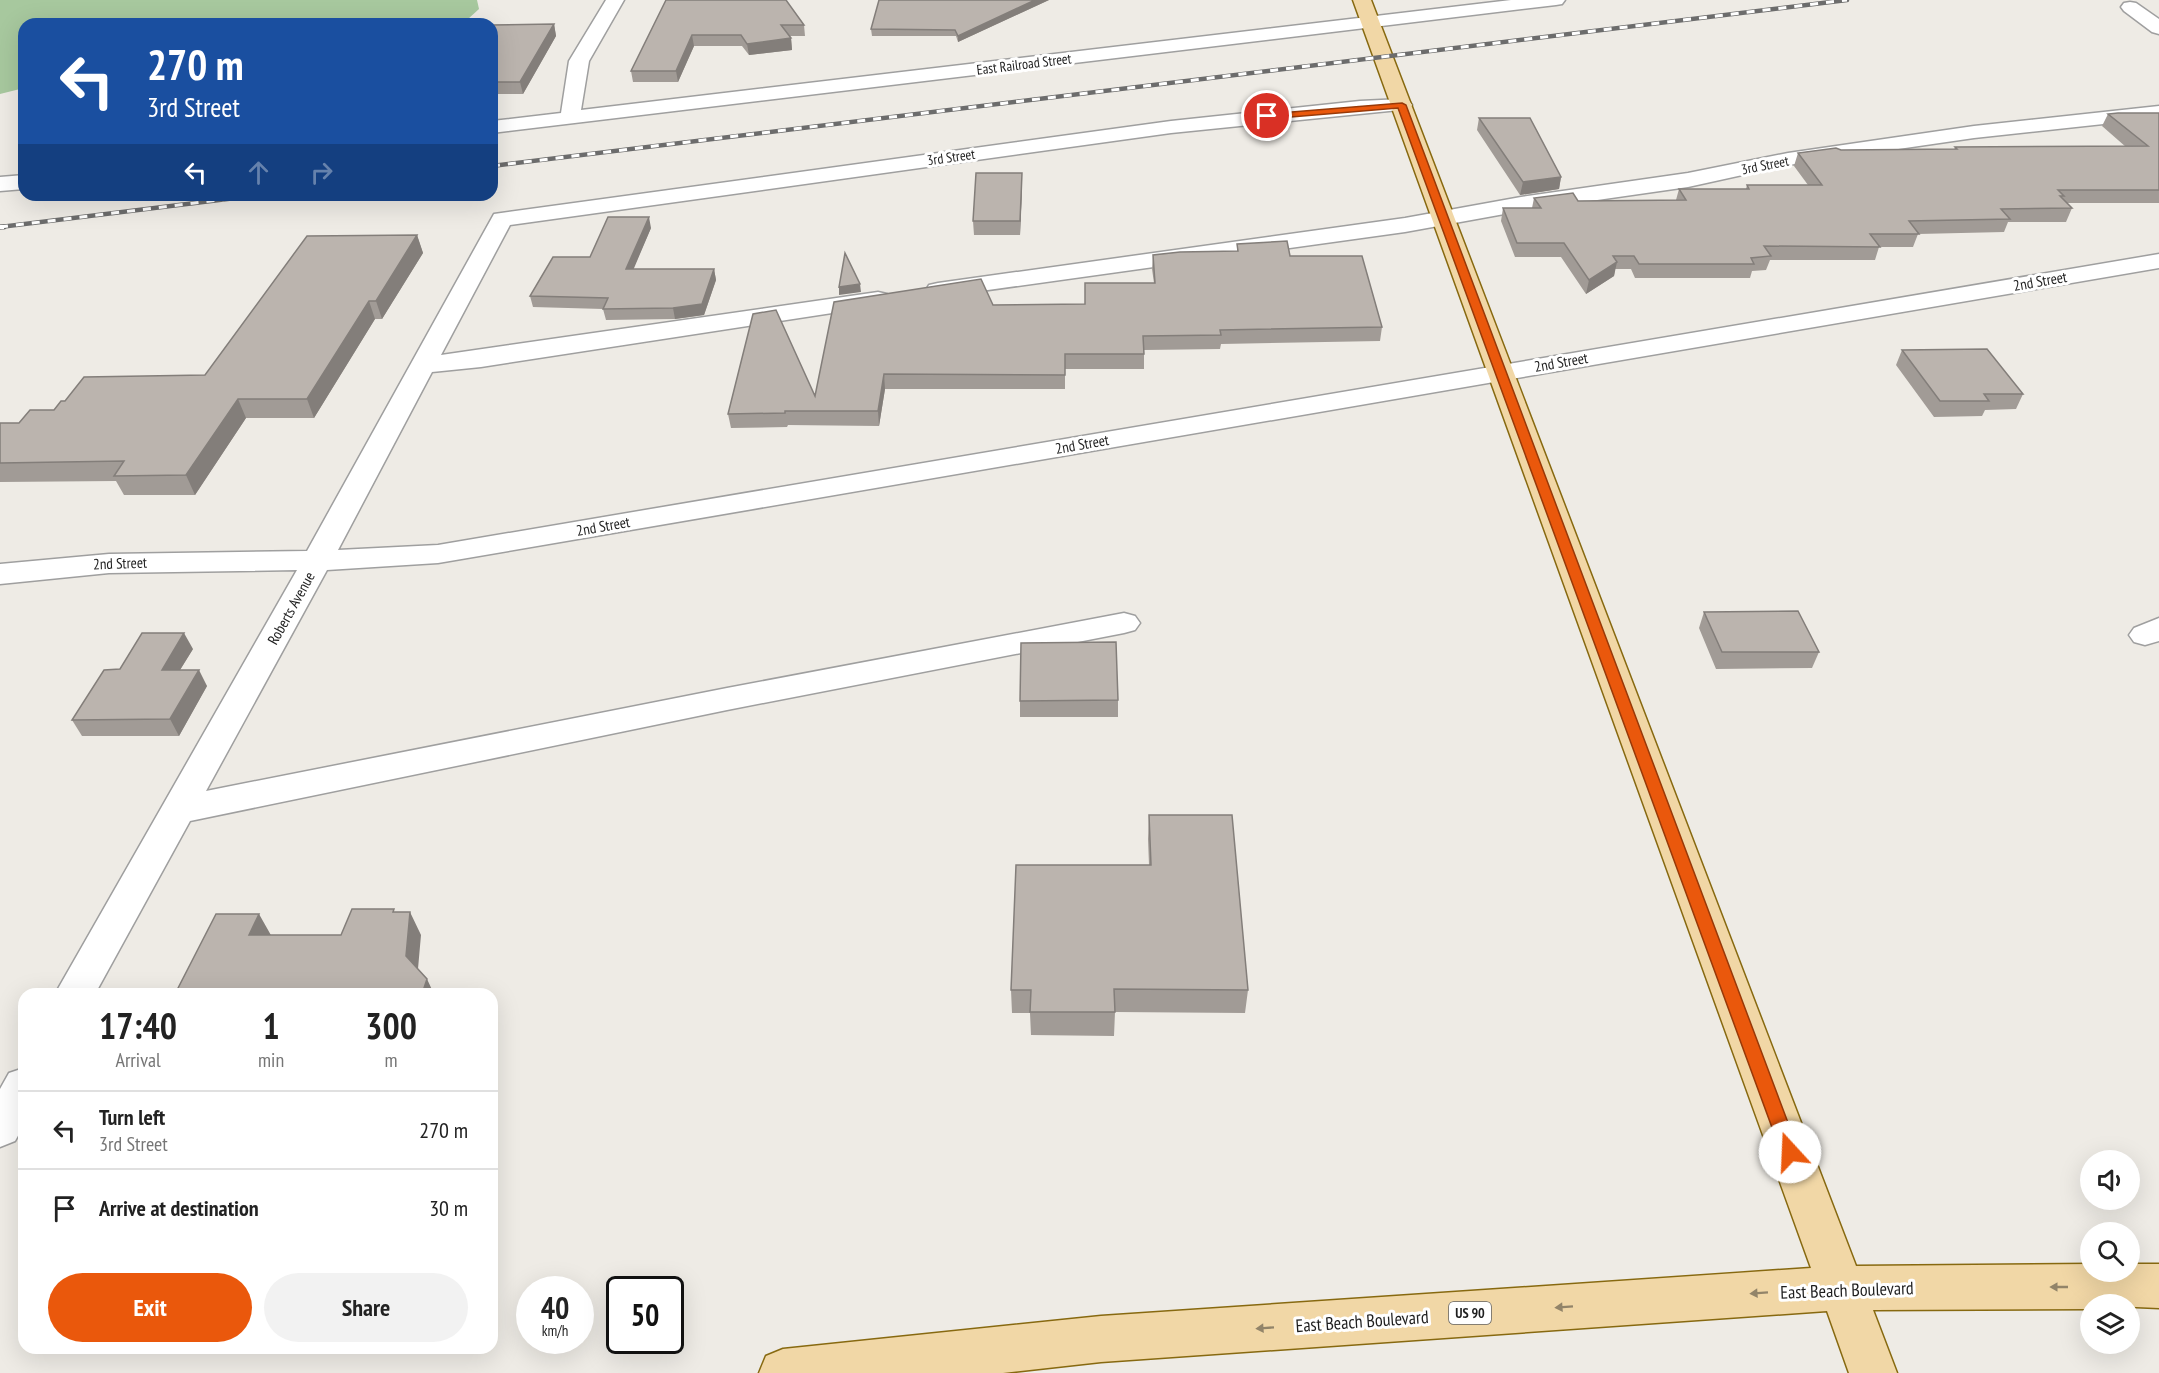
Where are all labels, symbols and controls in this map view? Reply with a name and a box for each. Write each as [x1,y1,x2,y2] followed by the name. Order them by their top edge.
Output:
[147,37,244,92] text: 270 m
[48,42,126,120] icon: left
[976,49,1073,79] street label: East Railroad Street
[147,90,240,124] text: 3rd Street
[1241,90,1292,141] pin
[1250,99,1283,132] icon: arrive
[926,145,976,169] street label: 3rd Street
[1740,152,1790,178] street label: 3rd Street
[179,156,212,189] icon: left
[242,156,275,189] icon: ahead
[305,156,338,189] icon: right
[2012,267,2068,295] street label: 2nd Street
[1533,348,1589,376] street label: 2nd Street
[1054,430,1110,458] street label: 2nd Street
[575,512,631,540] street label: 2nd Street
[93,553,147,573] street label: 2nd Street
[263,568,319,648] street label: Roberts Avenue
[99,1002,177,1049] text: 17:40
[262,1002,280,1049] text: 1
[365,1002,417,1049] text: 300
[115,1047,161,1073] text: Arrival
[258,1047,284,1073] text: min
[385,1047,398,1073] text: m
[99,1103,165,1131] text: Turn left
[48,1114,81,1147] icon: left
[419,1116,468,1144] text: 270 m
[1758,1120,1822,1184] position arrow
[99,1131,168,1157] text: 3rd Street
[2080,1150,2140,1354] map controls
[2080,1150,2140,1210] button: sound
[48,1192,81,1225] icon: arrive
[99,1194,259,1222] text: Arrive at destination
[429,1194,468,1222] text: 30 m
[2080,1222,2140,1282] button: search
[48,1273,252,1342] button: Exit
[264,1273,468,1342] button: Share
[606,1276,684,1354] speed limit sign: 50
[1780,1276,1914,1304] street label: East Beach Boulevard
[2049,1282,2068,1292] one-way arrow
[541,1288,569,1327] text: 40
[1749,1289,1768,1298] one-way arrow
[2080,1294,2140,1354] button: layers
[1449,1302,1491,1324] road number: US 90
[1555,1302,1574,1312] one-way arrow
[1295,1305,1429,1337] street label: East Beach Boulevard
[542,1321,568,1340] text: km/h
[1255,1323,1274,1332] one-way arrow

